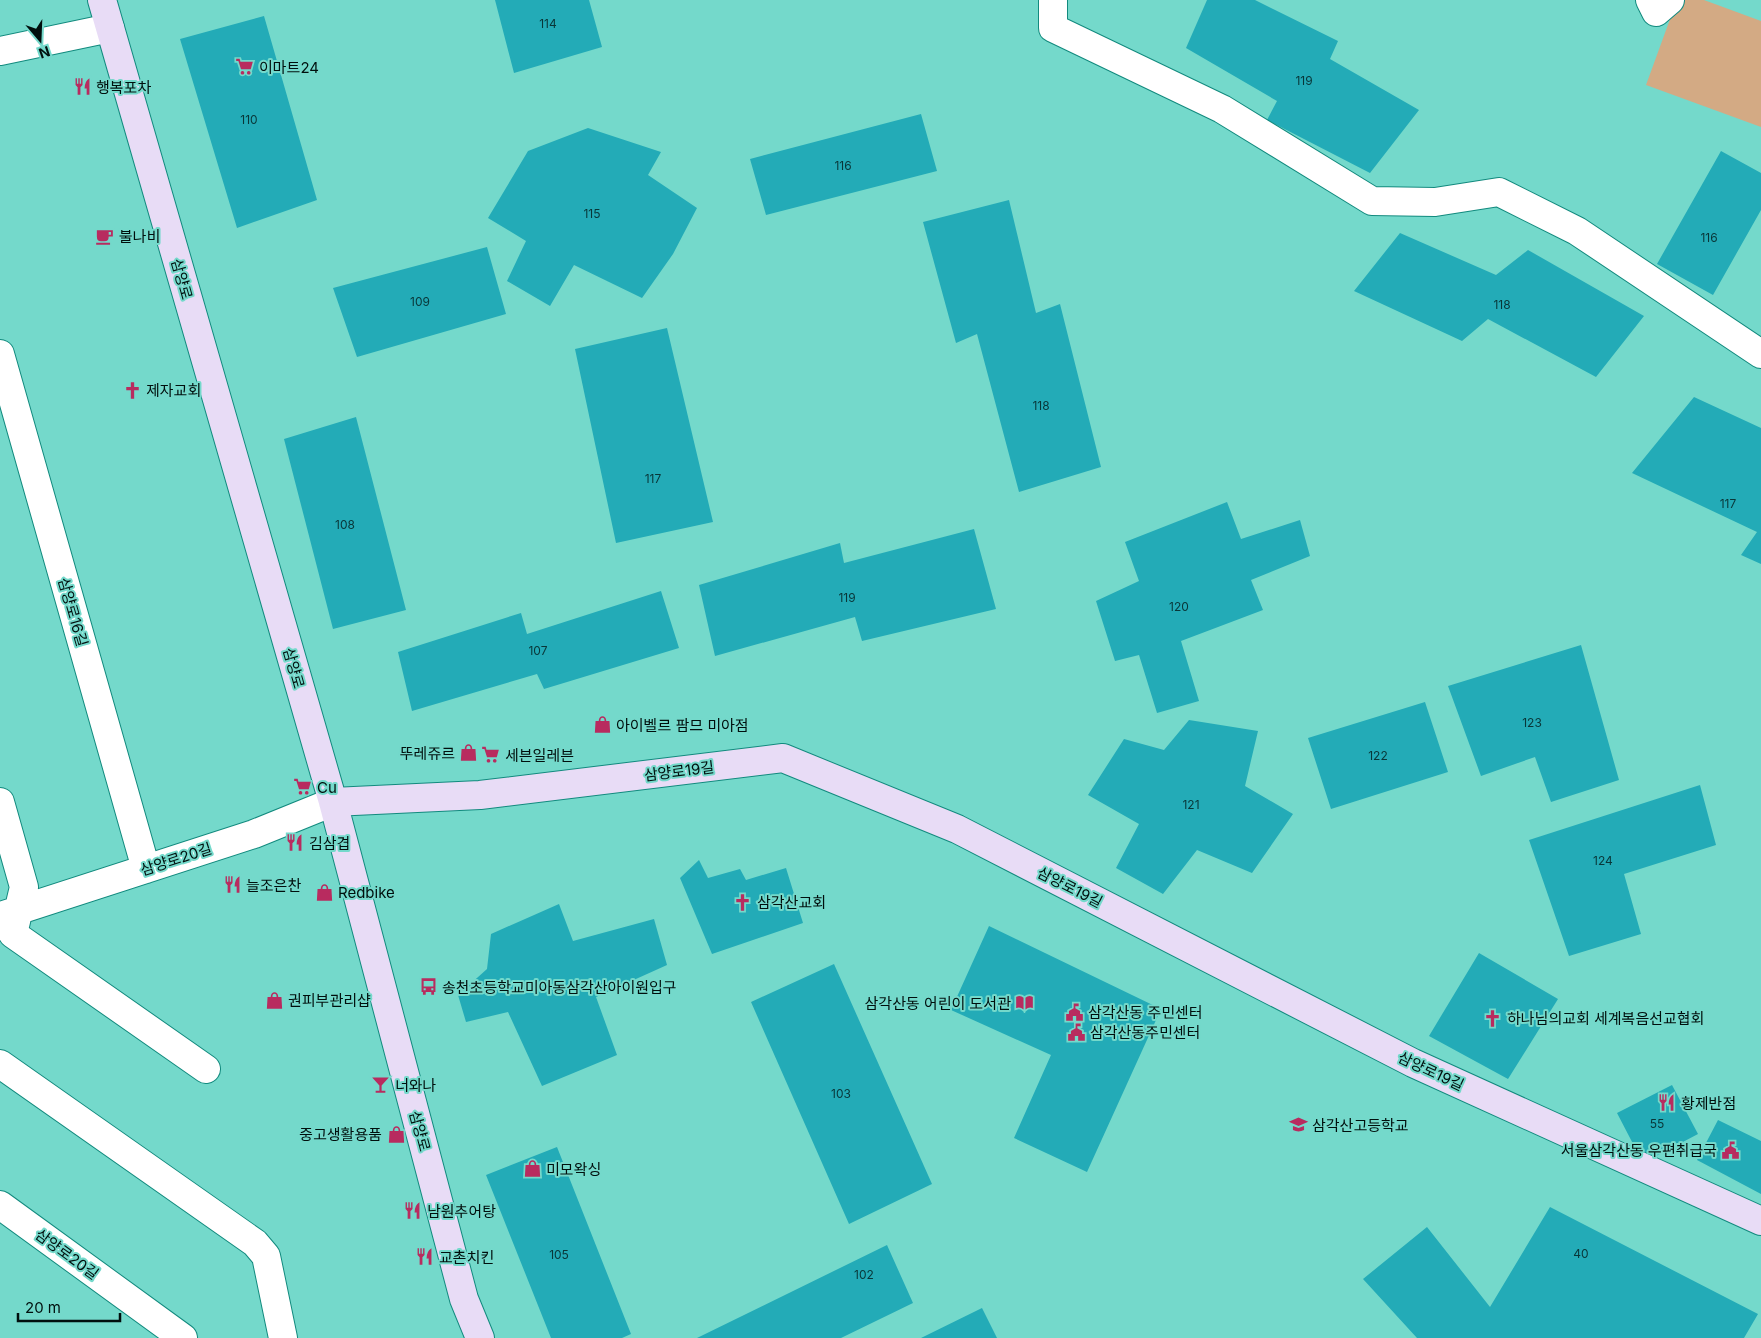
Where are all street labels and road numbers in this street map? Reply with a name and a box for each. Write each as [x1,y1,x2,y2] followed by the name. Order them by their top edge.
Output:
[167,256,197,302] street label: 삼양로
[54,575,92,649] street label: 삼양로16길
[279,645,309,691] street label: 삼양로
[643,757,715,785] street label: 삼양로19길
[138,839,214,879] street label: 삼양로20길
[1034,863,1106,911] street label: 삼양로19길
[1395,1047,1467,1095] street label: 삼양로19길
[405,1109,435,1153] street label: 삼양로
[32,1225,102,1283] street label: 삼양로20길

